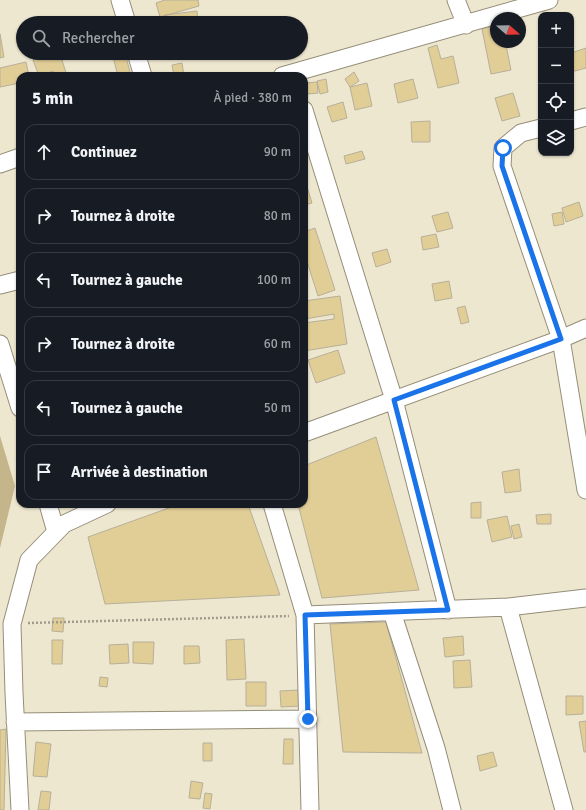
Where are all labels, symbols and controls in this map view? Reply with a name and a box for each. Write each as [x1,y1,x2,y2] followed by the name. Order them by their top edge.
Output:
[490,12,526,48] north arrow
[538,12,574,156] map controls
[538,12,574,48] button: +
[16,16,308,60] search box
[30,27,52,49] icon: search
[62,29,135,47] text: Rechercher
[538,48,574,84] button: −
[538,84,574,120] button: locate
[32,88,73,109] text: 5 min
[213,90,292,106] text: À pied · 380 m
[538,120,574,156] button: layers
[494,139,512,157] route start
[33,141,55,163] icon: ahead
[71,143,137,161] text: Continuez
[264,144,291,160] text: 90 m
[33,205,55,227] icon: right
[71,207,175,225] text: Tournez à droite
[264,208,291,224] text: 80 m
[33,269,55,291] icon: left
[71,271,183,289] text: Tournez à gauche
[257,272,291,288] text: 100 m
[33,333,55,355] icon: right
[71,335,175,353] text: Tournez à droite
[264,336,291,352] text: 60 m
[33,397,55,419] icon: left
[71,399,183,417] text: Tournez à gauche
[264,400,291,416] text: 50 m
[33,461,55,483] icon: arrive
[71,463,208,481] text: Arrivée à destination
[299,710,317,728] route end

